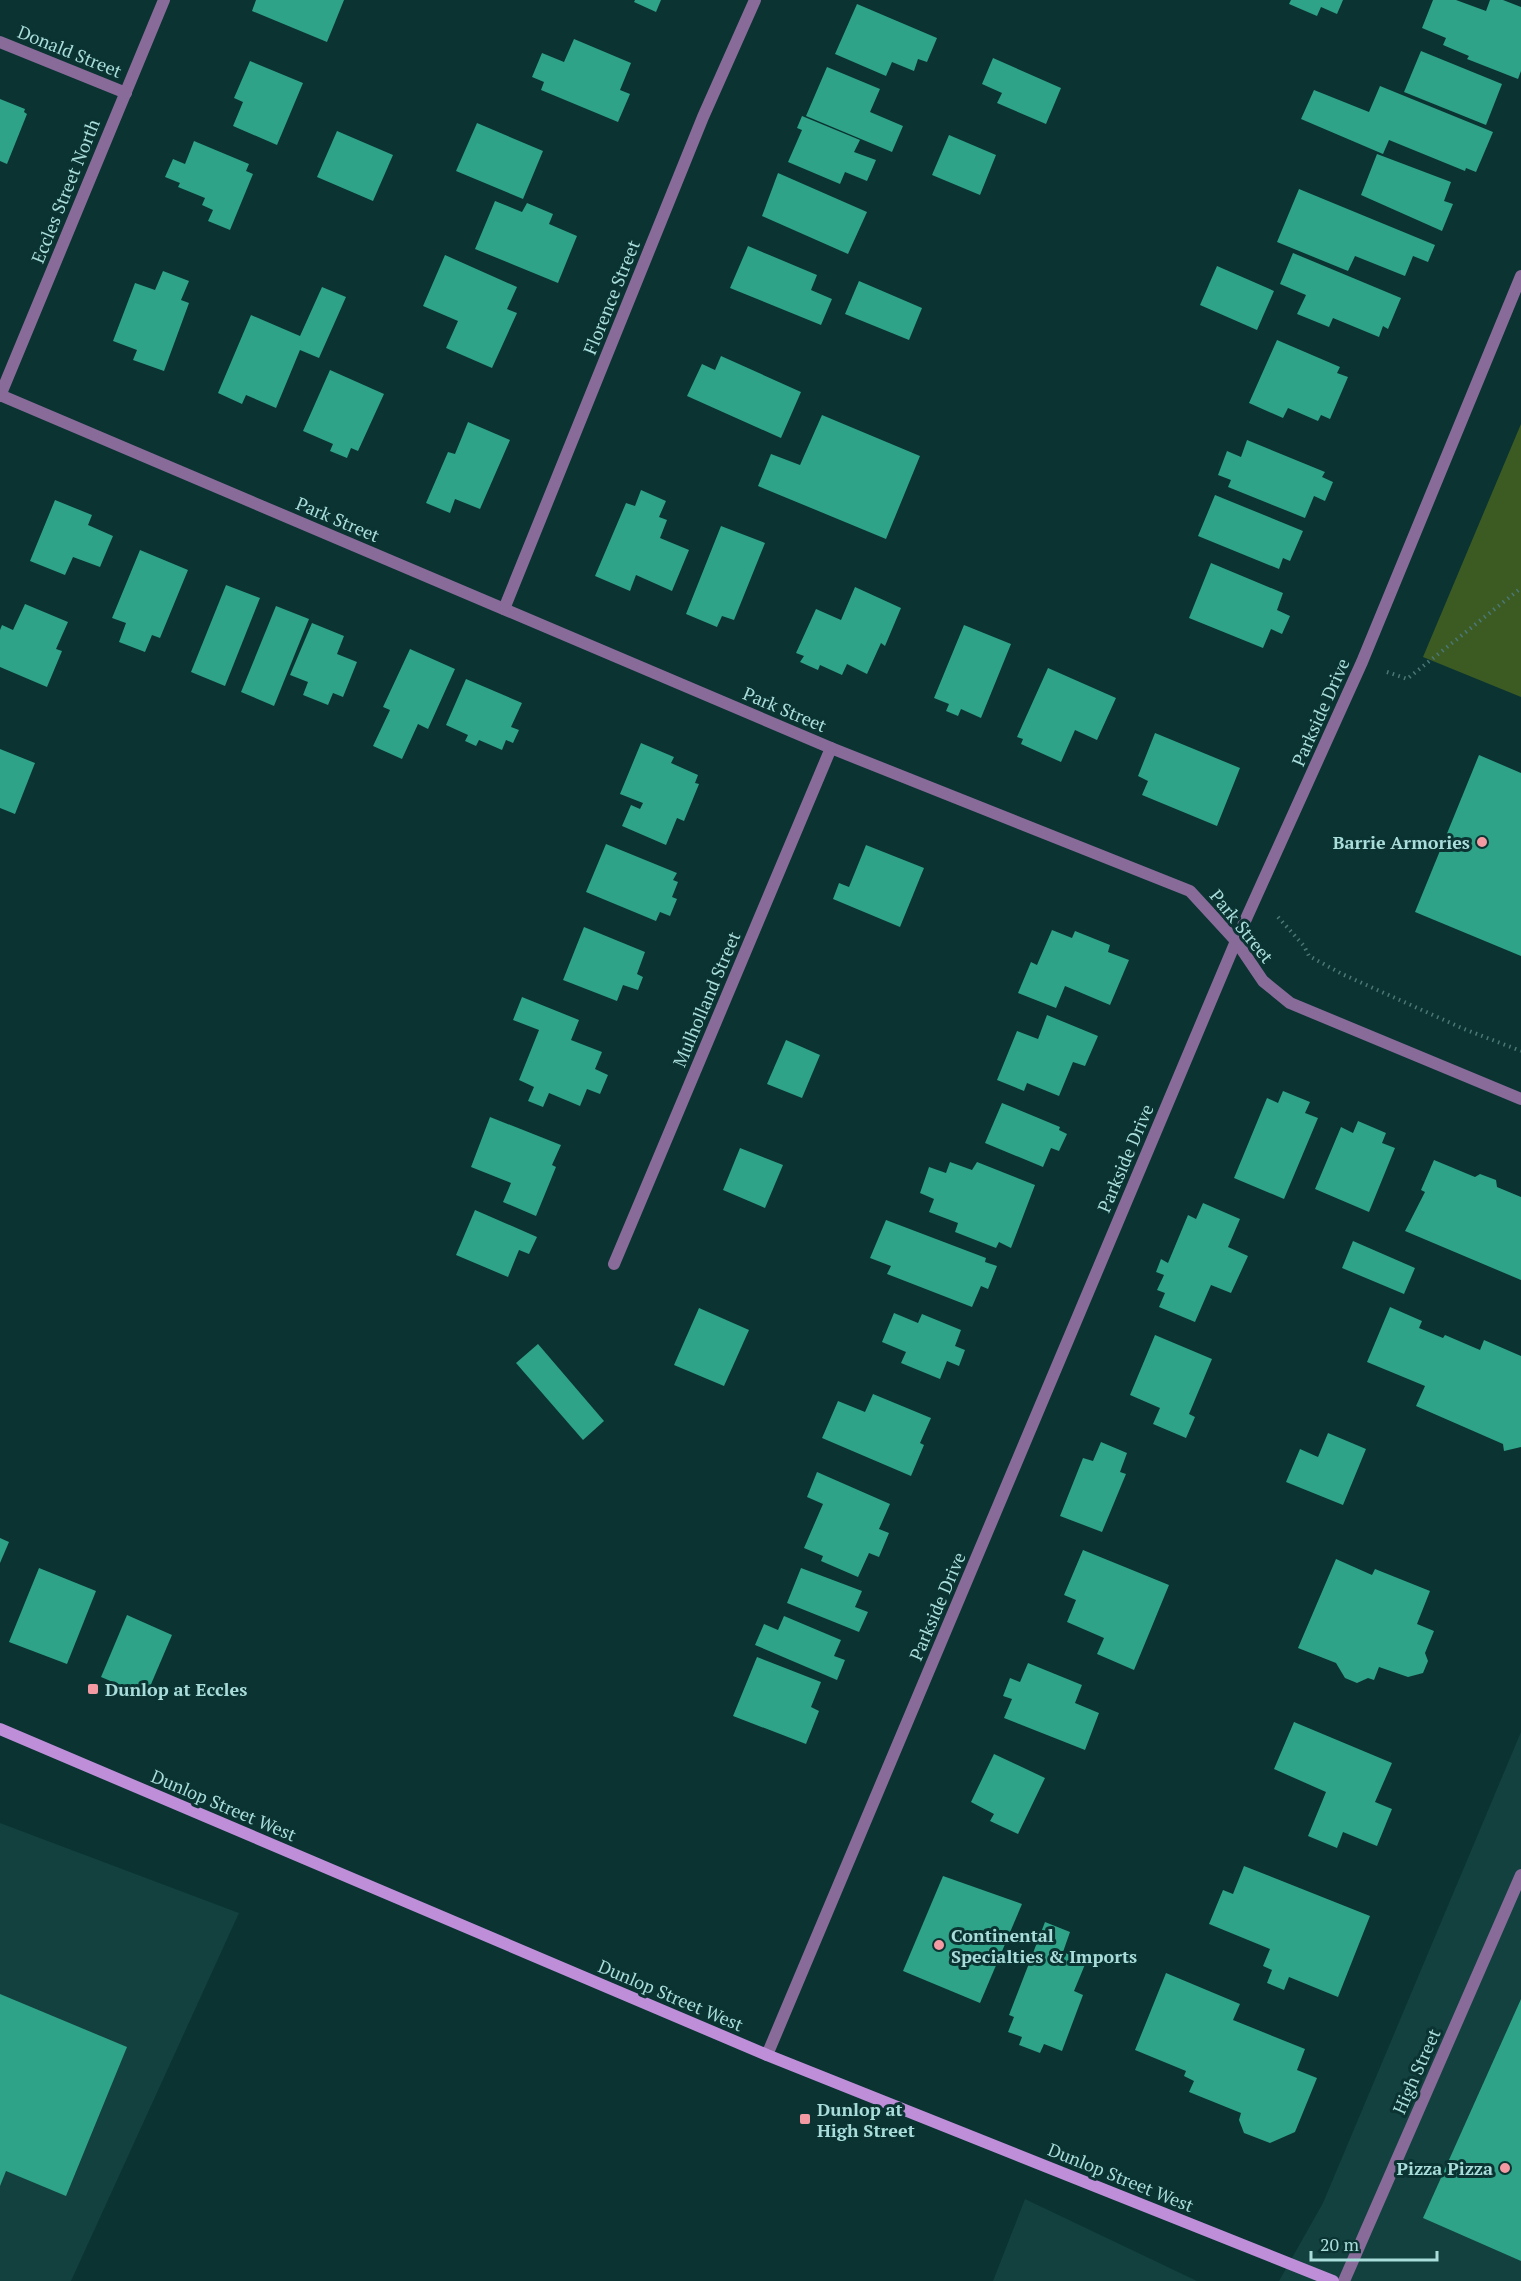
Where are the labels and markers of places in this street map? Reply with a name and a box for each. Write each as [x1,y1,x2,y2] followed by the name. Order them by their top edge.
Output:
[1333,830,1470,854] place label: Barrie Armories
[1475,835,1489,849] marker: Barrie Armories
[105,1677,247,1701] place label: Dunlop at Eccles
[86,1682,100,1696] marker: Dunlop at Eccles
[951,1923,1137,1968] place label: Continental Specialties & Imports
[932,1938,946,1952] marker: Continental Specialties & Imports
[817,2097,915,2142] place label: Dunlop at High Street
[798,2112,812,2126] marker: Dunlop at High Street
[1397,2156,1493,2180] place label: Pizza Pizza
[1498,2161,1512,2175] marker: Pizza Pizza

